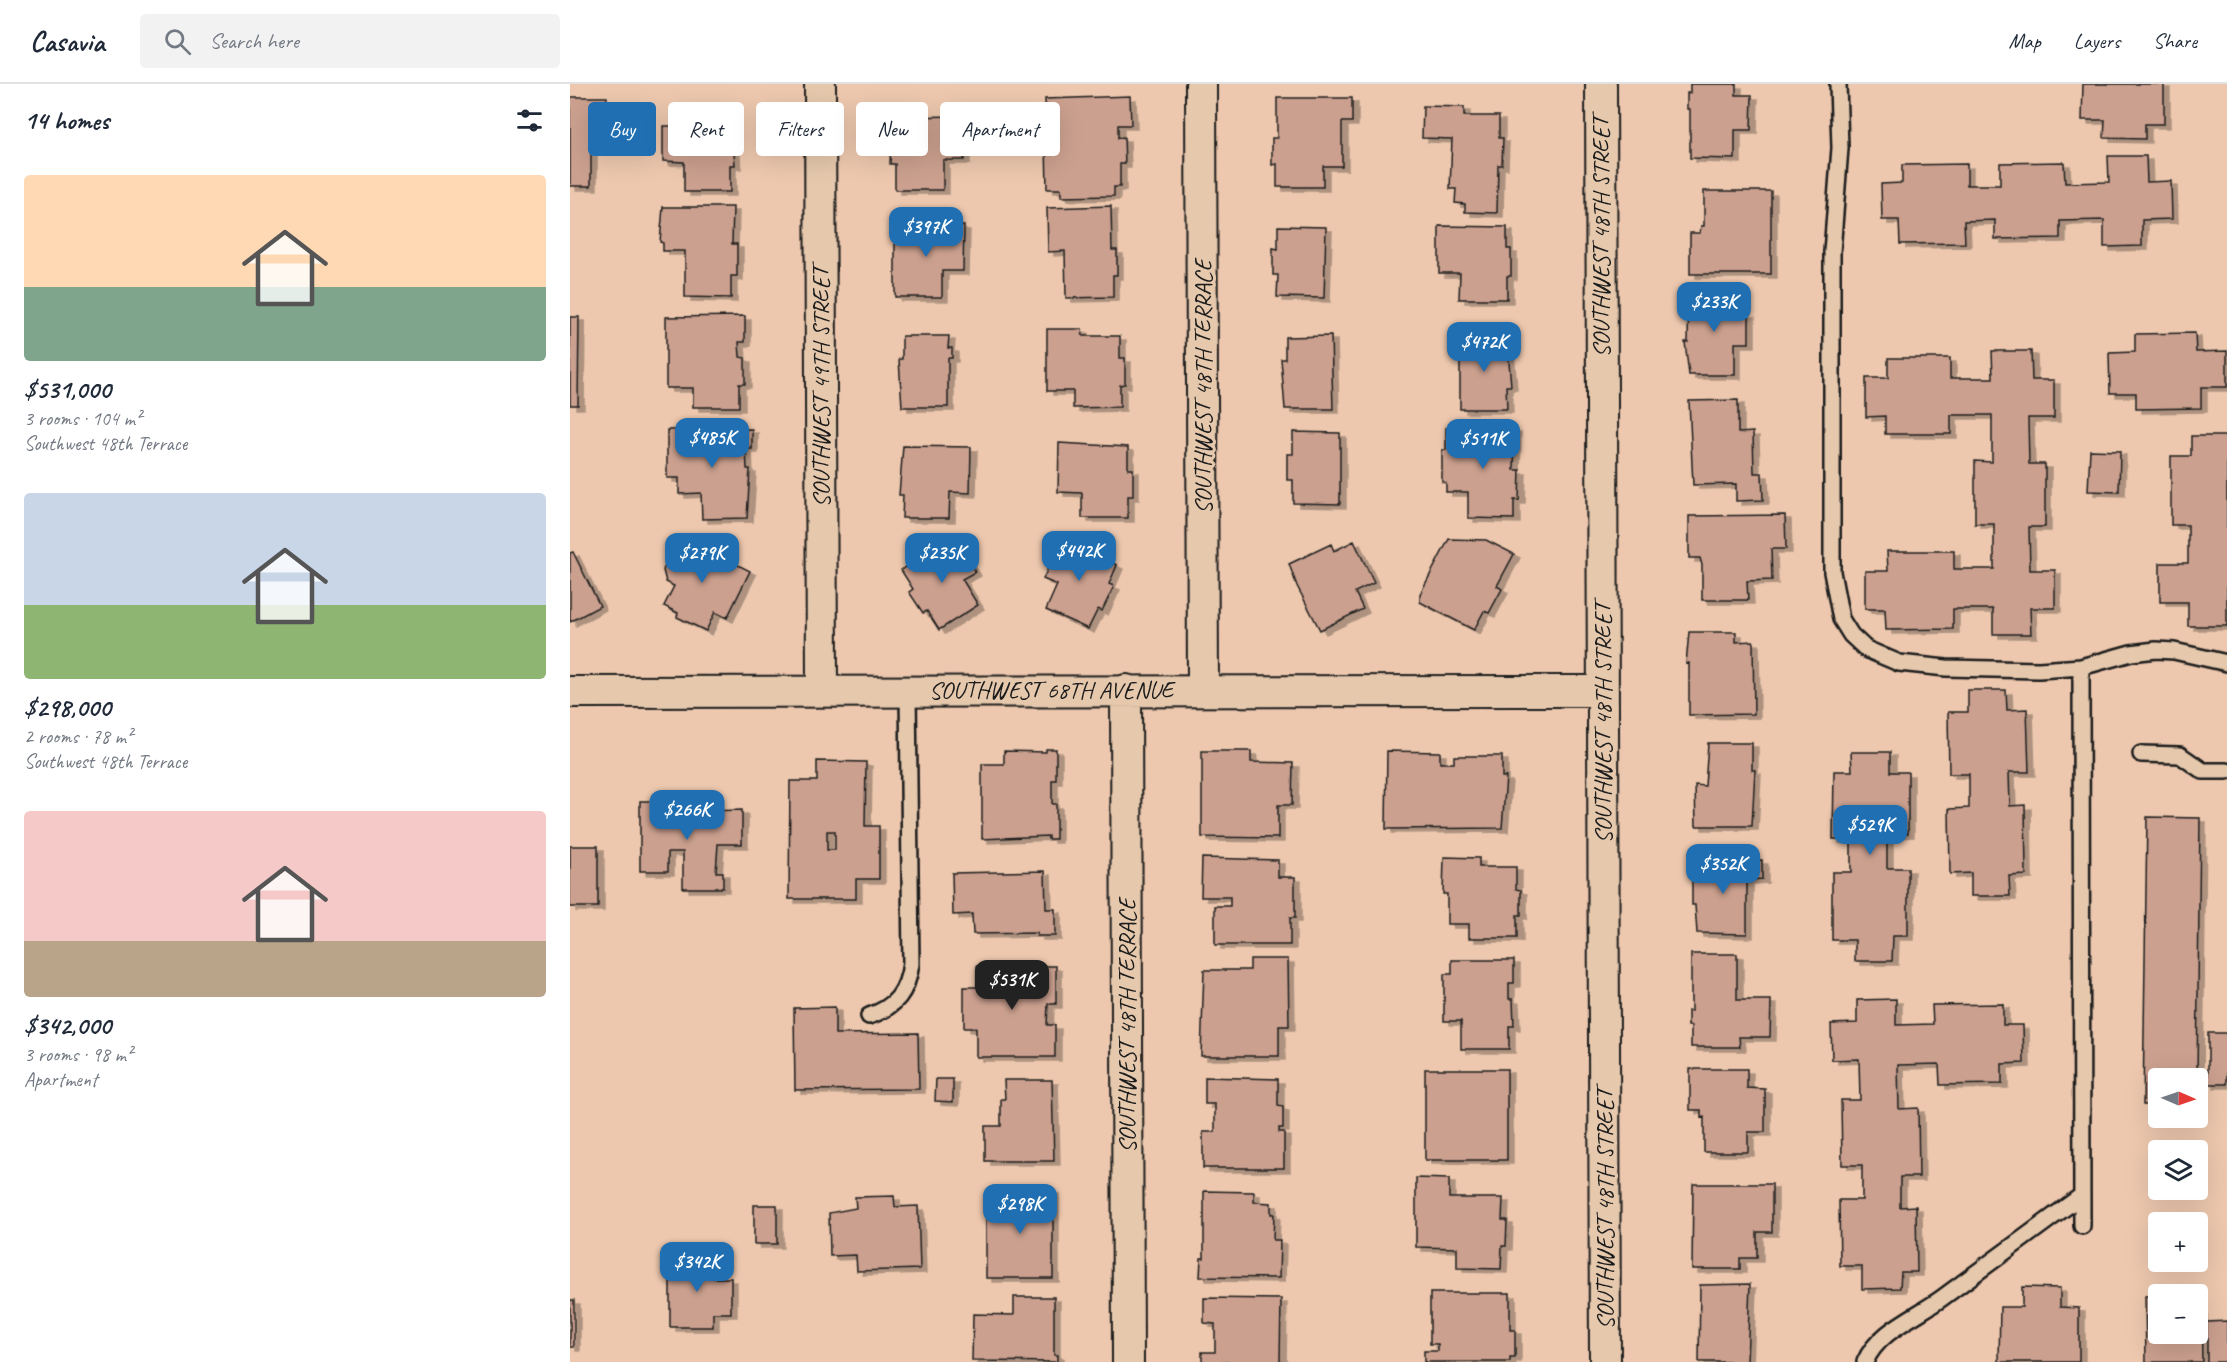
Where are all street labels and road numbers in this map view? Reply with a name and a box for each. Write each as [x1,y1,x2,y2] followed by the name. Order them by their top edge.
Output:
[1586,111,1616,357] street label: SOUTHWEST 48TH STREET
[1188,257,1218,514] street label: SOUTHWEST 48TH TERRACE
[806,261,836,507] street label: SOUTHWEST 49TH STREET
[1588,597,1618,843] street label: SOUTHWEST 48TH STREET
[929,675,1176,705] street label: SOUTHWEST 68TH AVENUE
[1112,896,1142,1153] street label: SOUTHWEST 48TH TERRACE
[1590,1083,1620,1329] street label: SOUTHWEST 48TH STREET

